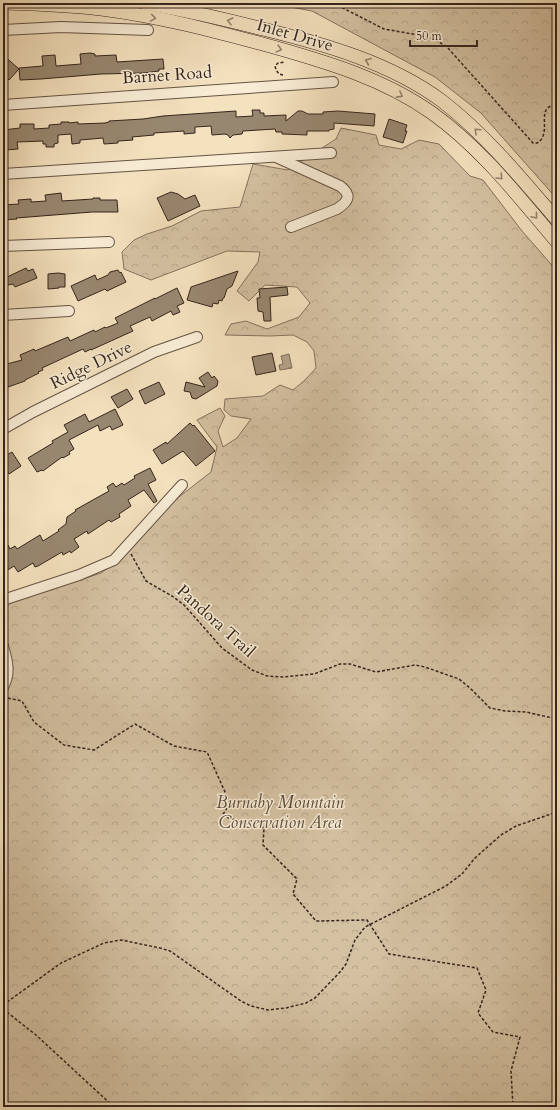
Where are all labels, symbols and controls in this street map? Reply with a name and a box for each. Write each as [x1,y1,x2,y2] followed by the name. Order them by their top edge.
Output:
[150,13,156,22] one-way arrow
[254,13,336,57] street label: Inlet Drive
[227,17,234,26] one-way arrow
[410,22,477,48] scale bar
[416,28,443,44] text: 50 m
[275,44,282,53] one-way arrow
[365,58,372,66] one-way arrow
[121,60,213,90] street label: Barnet Road
[396,90,404,97] one-way arrow
[474,128,482,136] one-way arrow
[496,172,503,180] one-way arrow
[531,212,538,219] one-way arrow
[46,335,136,395] street label: Ridge Drive
[172,579,261,663] street label: Pandora Trail
[216,791,344,834] park label: Burnaby Mountain Conservation Area

